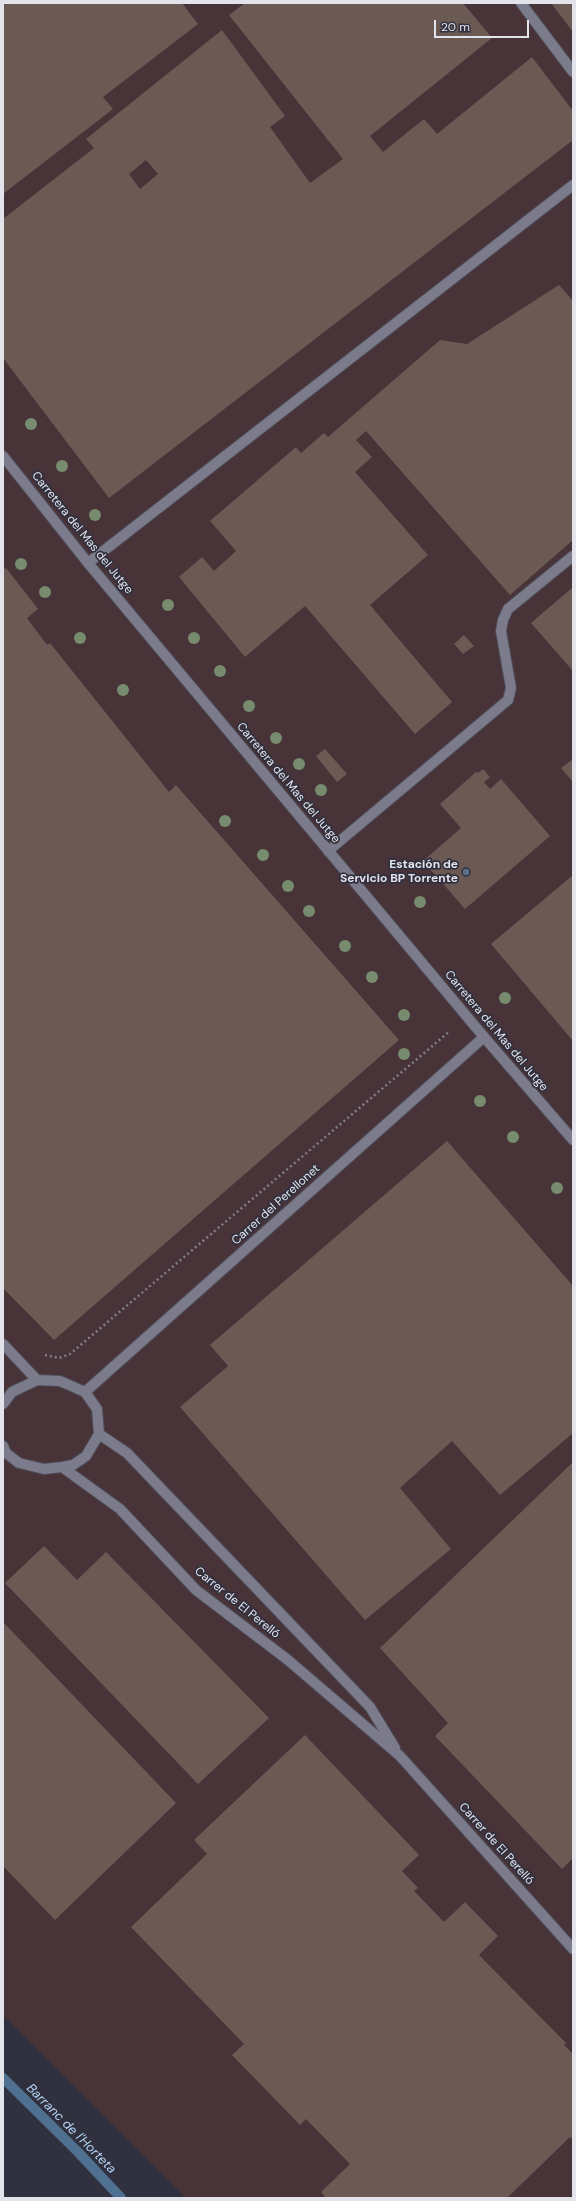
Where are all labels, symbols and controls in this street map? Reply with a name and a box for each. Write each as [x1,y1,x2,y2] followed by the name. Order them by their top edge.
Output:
[436,12,531,38] scale bar
[441,19,470,35] text: 20 m
[28,469,136,597] street label: Carretera del Mas del Jutge
[233,720,343,846] street label: Carretera del Mas del Jutge
[340,858,458,886] place label: Estación de Servicio BP Torrente
[461,867,471,877] marker: Estación de Servicio BP Torrente
[441,968,551,1094] street label: Carretera del Mas del Jutge
[229,1162,323,1248] street label: Carrer del Perellonet
[192,1564,282,1642] street label: Carrer de El Perelló
[455,1800,537,1888] street label: Carrer de El Perelló
[23,2081,119,2177] water label: Barranc de l'Horteta

